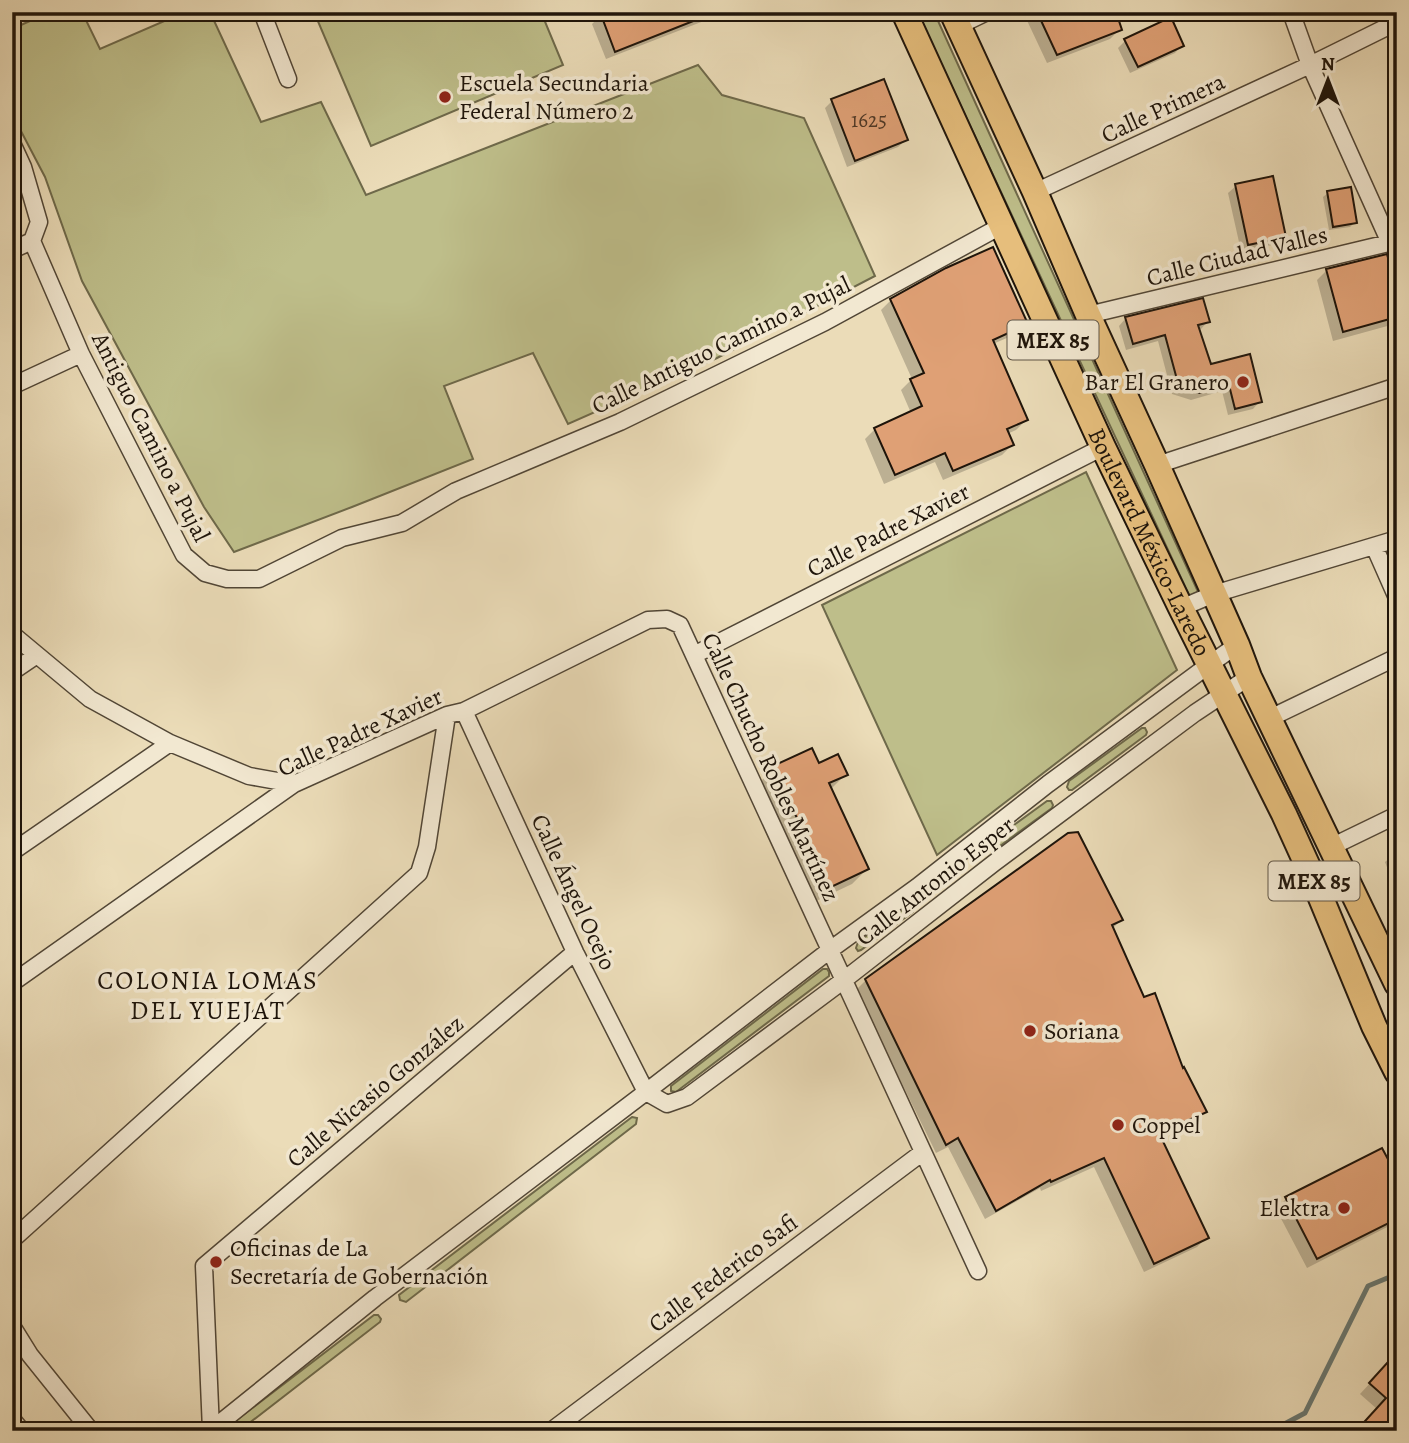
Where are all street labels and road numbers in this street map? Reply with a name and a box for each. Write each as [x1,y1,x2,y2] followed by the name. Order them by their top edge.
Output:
[1096,65,1231,151] street label: Calle Primera
[1143,218,1331,294] street label: Calle Ciudad Valles
[586,268,856,422] street label: Calle Antiguo Camino a Pujal
[1007,320,1098,360] road number: MEX 85
[84,326,218,547] street label: Antiguo Camino a Pujal
[1080,423,1219,662] street label: Boulevard México-Laredo
[801,475,975,585] street label: Calle Padre Xavier
[695,627,847,907] street label: Calle Chucho Robles Martínez
[272,680,448,784] street label: Calle Padre Xavier
[524,809,624,975] street label: Calle Ángel Ocejo
[849,809,1021,953] street label: Calle Antonio Esper
[1268,862,1360,900] road number: MEX 85
[280,1007,470,1175] street label: Calle Nicasio González
[642,1206,804,1340] street label: Calle Federico Safi

